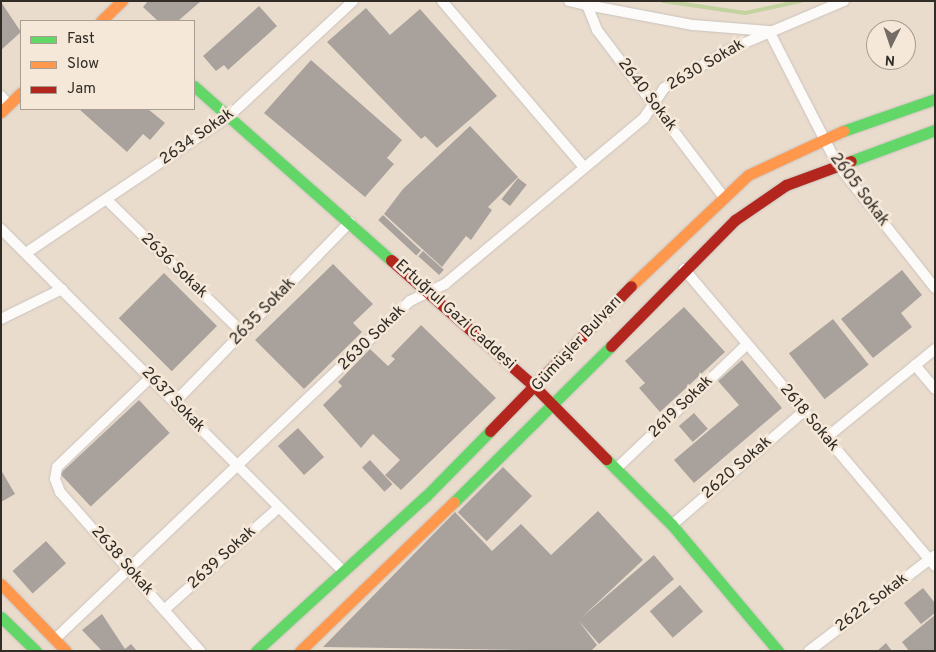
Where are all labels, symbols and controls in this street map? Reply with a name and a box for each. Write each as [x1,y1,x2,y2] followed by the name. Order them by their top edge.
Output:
[20,20,195,110] legend
[866,20,916,70] north arrow
[67,30,95,49] text: Fast
[664,35,748,95] street label: 2630 Sokak
[884,51,896,68] text: N
[67,55,99,74] text: Slow
[613,55,681,135] street label: 2640 Sokak
[67,80,96,99] text: Jam
[156,104,238,170] street label: 2634 Sokak
[825,150,893,230] street label: 2605 Sokak
[137,229,211,303] street label: 2636 Sokak
[391,256,519,374] street label: Ertuğrul Gazi Caddesi
[226,274,300,350] street label: 2635 Sokak
[528,292,626,396] street label: Gümüşler Bulvarı
[334,301,410,375] street label: 2630 Sokak
[137,363,209,437] street label: 2637 Sokak
[645,372,717,442] street label: 2619 Sokak
[775,380,843,456] street label: 2618 Sokak
[698,432,776,504] street label: 2620 Sokak
[87,522,157,600] street label: 2638 Sokak
[184,522,260,594] street label: 2639 Sokak
[832,569,912,637] street label: 2622 Sokak

